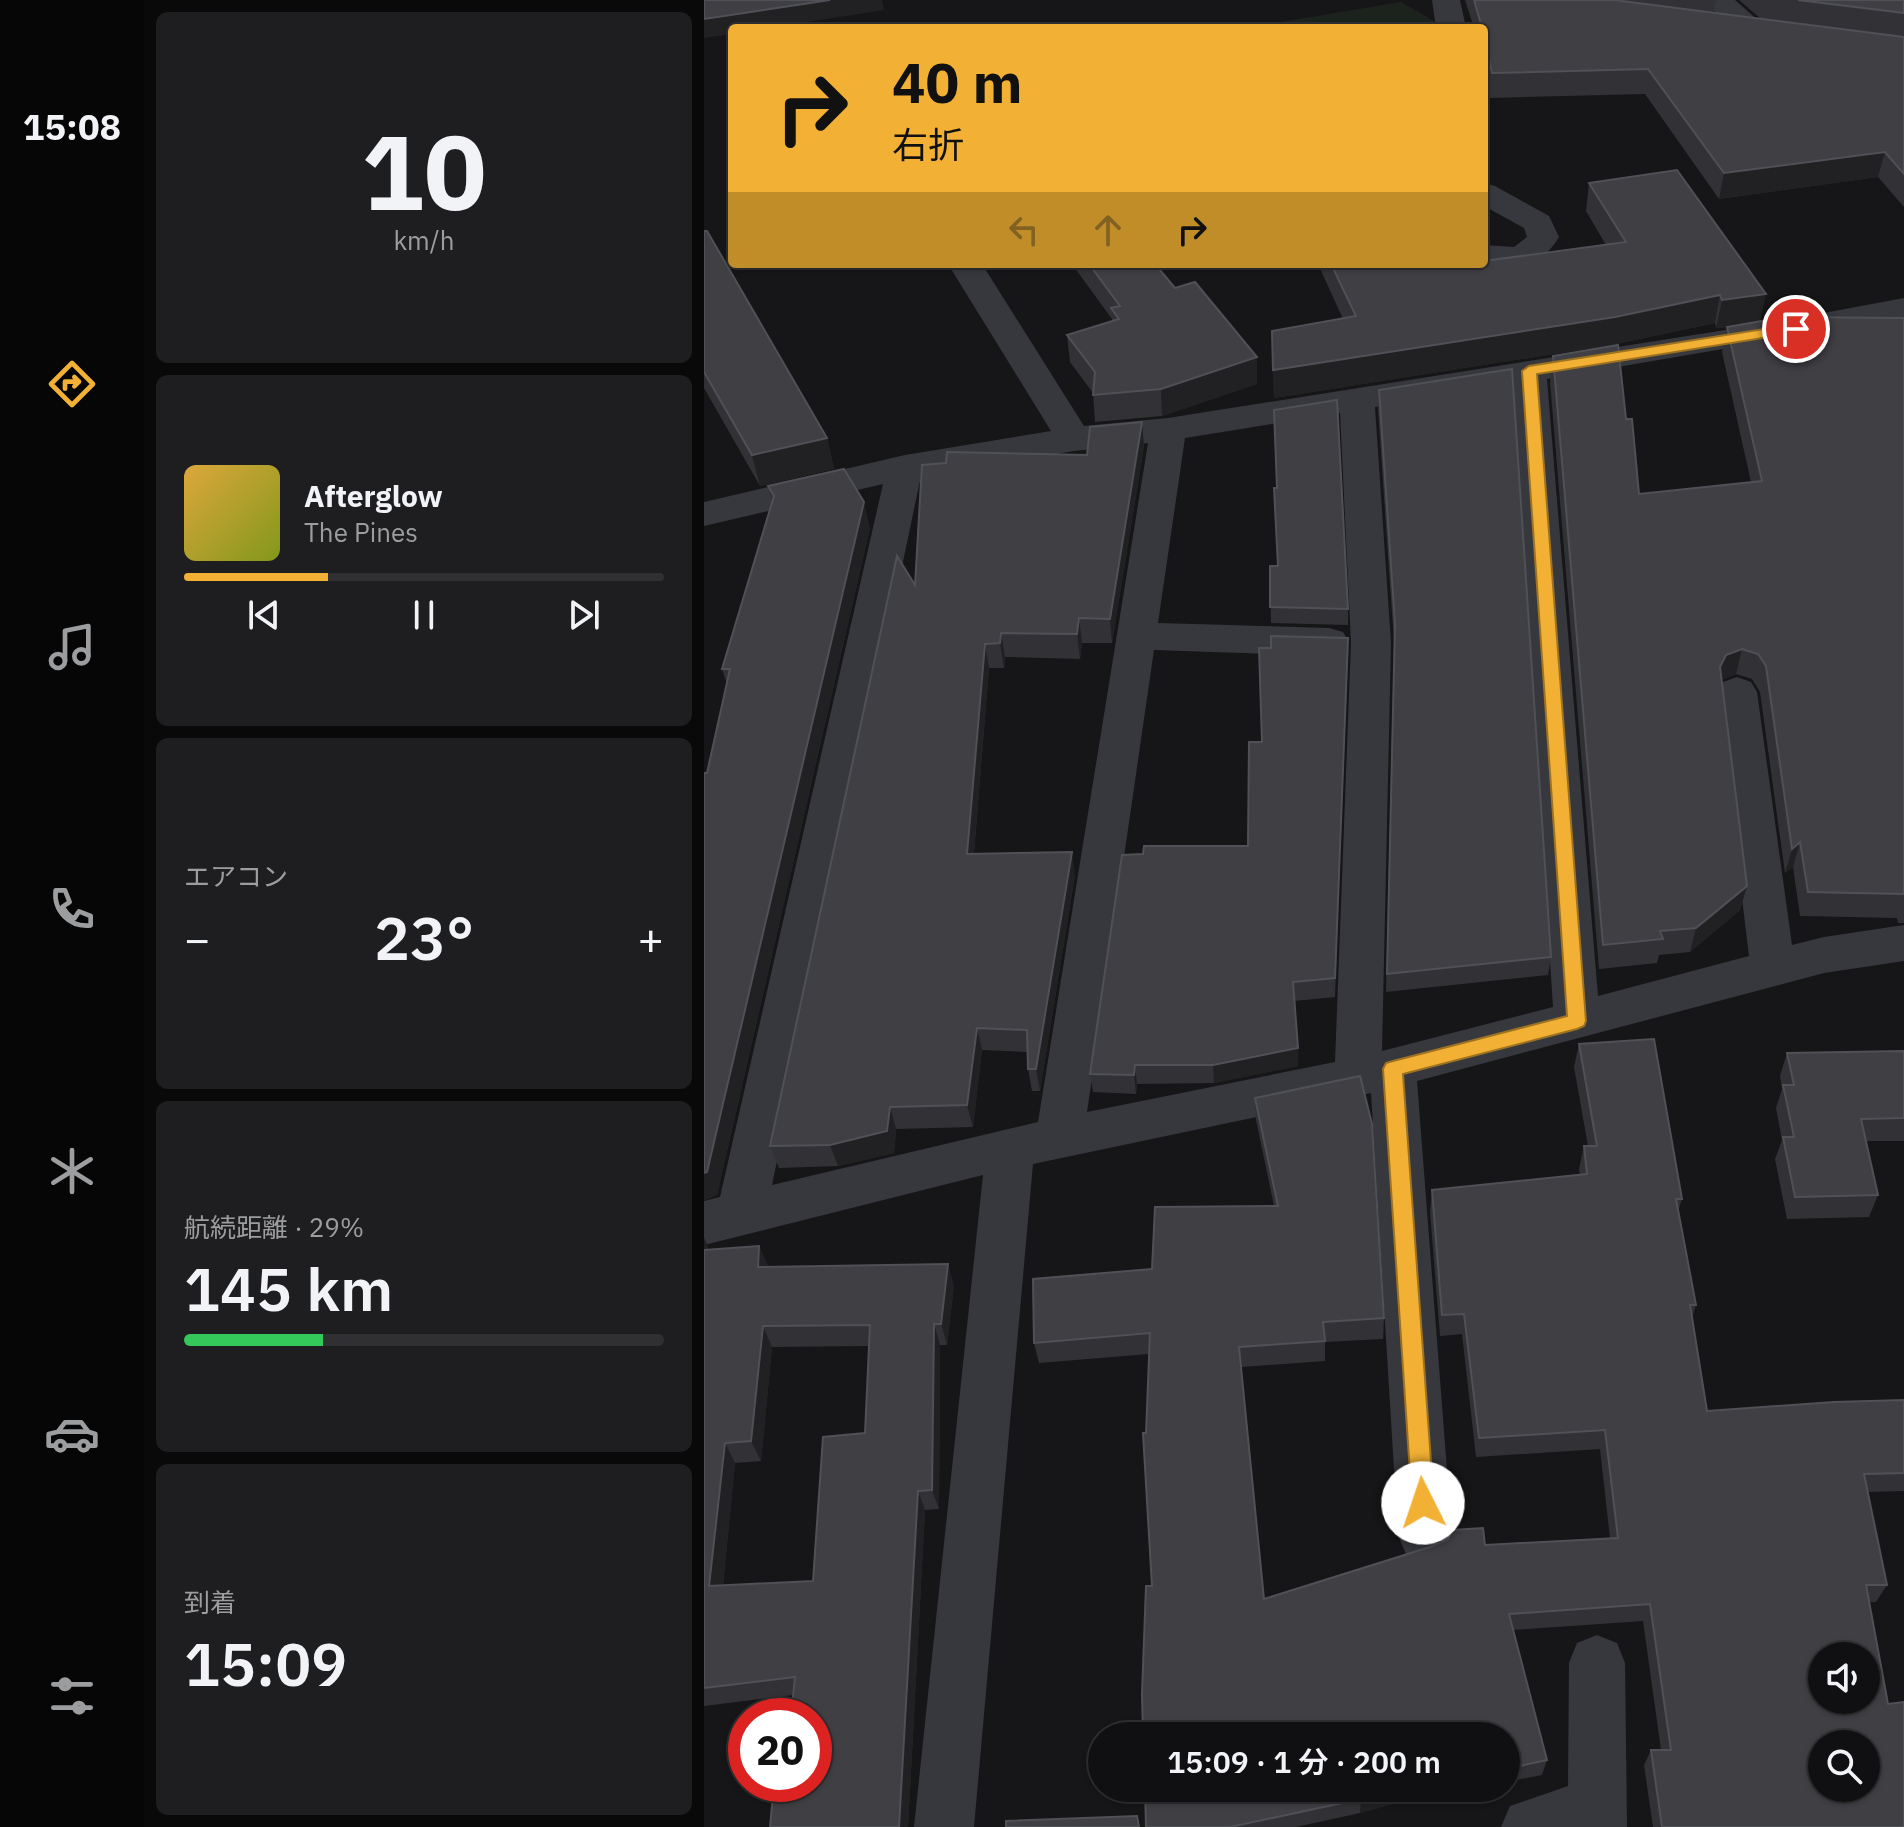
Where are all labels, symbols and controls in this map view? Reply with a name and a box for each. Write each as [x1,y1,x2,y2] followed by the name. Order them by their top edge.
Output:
[892,46,1022,118] text: 40 m
[760,56,864,160] icon: right
[23,103,121,150] text: 15:08
[362,103,486,239] text: 10
[892,121,964,168] text: 右折
[1002,208,1046,252] icon: left
[1086,208,1130,252] icon: ahead
[1170,208,1214,252] icon: right
[393,223,455,257] text: km/h
[1762,295,1830,363] pin
[1774,307,1818,351] icon: arrive
[44,356,100,412] icon: directions
[304,476,443,515] text: Afterglow
[304,515,418,549] text: The Pines
[242,593,286,637] icon: previous
[402,593,446,637] icon: pause
[562,593,606,637] icon: next
[44,619,100,675] icon: music
[184,859,288,893] text: エアコン
[44,881,100,937] icon: phone
[374,898,474,977] text: 23°
[184,910,210,967] text: −
[638,910,664,967] text: +
[44,1143,100,1199] icon: climate
[184,1210,364,1244] text: 航続距離 · 29%
[184,1249,393,1328] text: 145 km
[44,1406,100,1462] icon: car
[1381,1461,1465,1545] position arrow
[184,1585,236,1619] text: 到着
[184,1624,347,1703] text: 15:09
[1808,1642,1880,1802] map controls
[1808,1642,1880,1714] button: sound
[44,1668,100,1724] icon: filters
[728,1698,832,1802] speed limit sign: 20
[1808,1730,1880,1802] button: search
[1167,1742,1441,1781] text: 15:09 · 1 分 · 200 m

